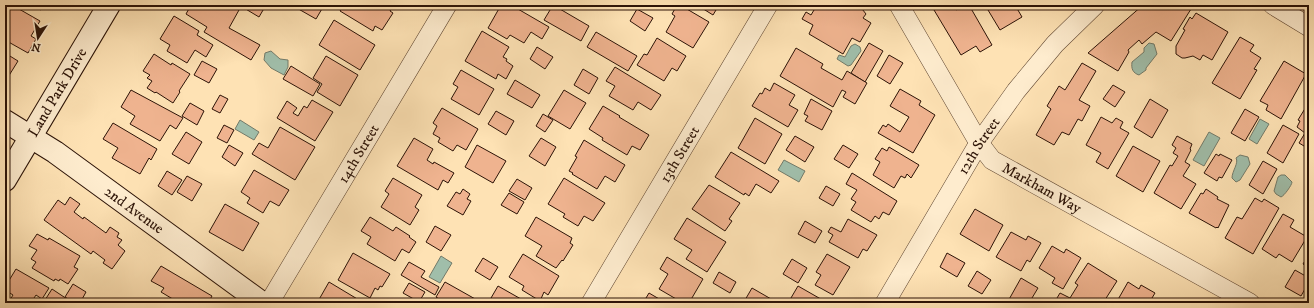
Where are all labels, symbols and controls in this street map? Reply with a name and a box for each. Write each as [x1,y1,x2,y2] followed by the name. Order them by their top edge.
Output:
[18,18,58,58] north arrow
[30,39,42,55] text: N
[23,44,91,140] street label: Land Park Drive
[953,113,1004,178] street label: 12th Street
[333,120,383,187] street label: 14th Street
[655,122,704,186] street label: 13th Street
[999,158,1086,218] street label: Markham Way
[101,182,168,238] street label: 2nd Avenue

